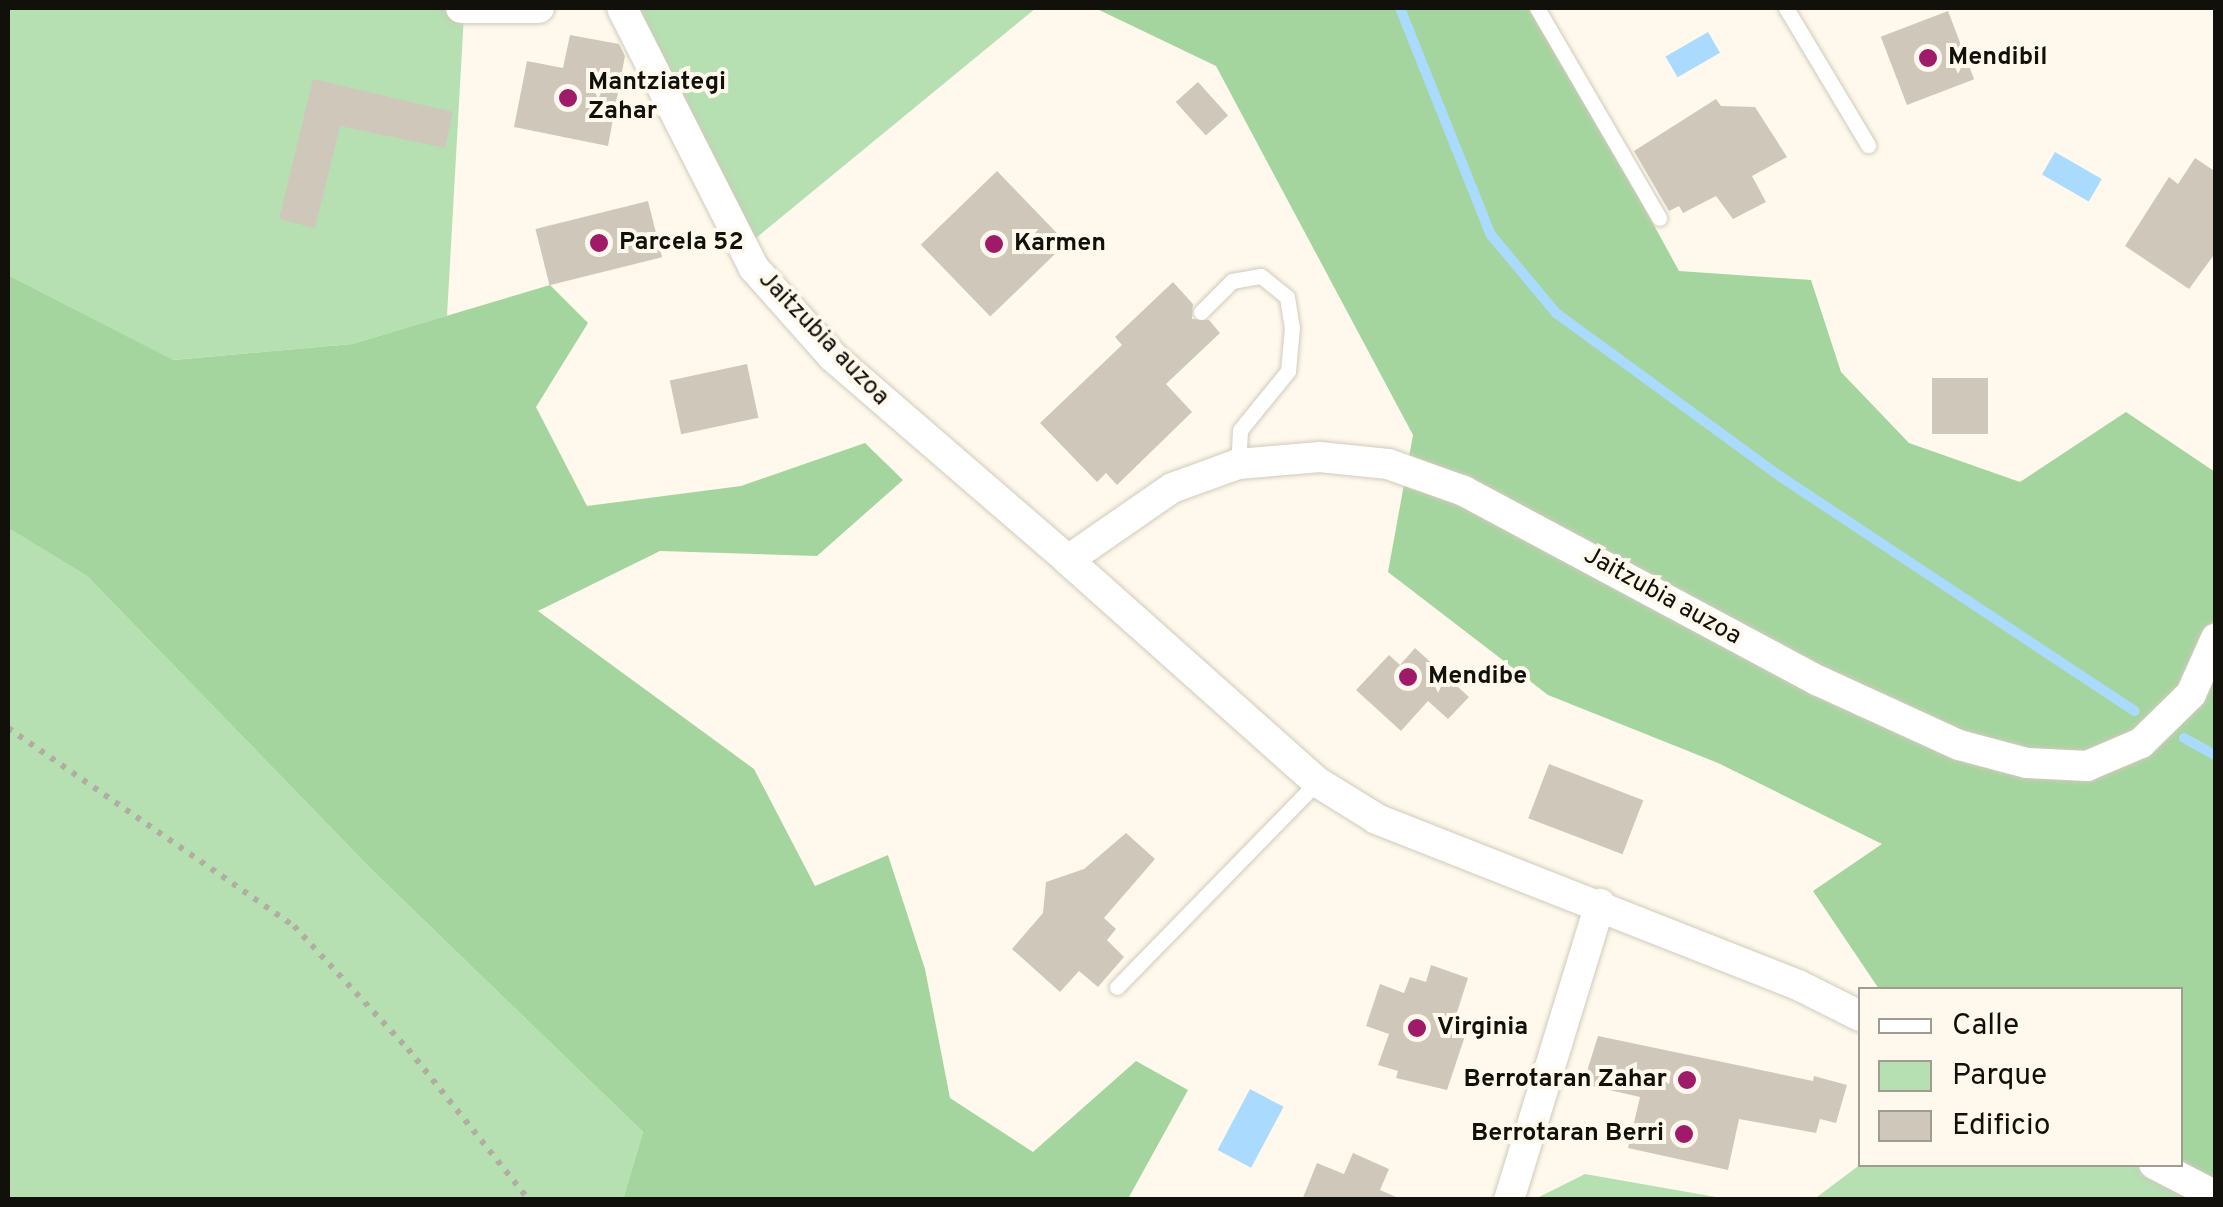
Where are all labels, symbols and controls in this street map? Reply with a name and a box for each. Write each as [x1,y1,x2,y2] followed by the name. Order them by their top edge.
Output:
[1948,43,2047,73] place label: Mendibil
[1917,47,1939,69] marker: Mendibil
[588,69,726,128] place label: Mantziategi Zahar
[557,87,579,109] marker: Mantziategi Zahar
[619,228,744,258] place label: Parcela 52
[1014,229,1106,259] place label: Karmen
[588,232,610,254] marker: Parcela 52
[983,233,1005,255] marker: Karmen
[751,265,895,413] street label: Jaitzubia auzoa
[1578,541,1746,653] street label: Jaitzubia auzoa
[1428,662,1527,692] place label: Mendibe
[1397,666,1419,688] marker: Mendibe
[1858,987,2183,1167] legend
[1952,1008,2019,1045] text: Calle
[1437,1013,1528,1043] place label: Virginia
[1406,1017,1428,1039] marker: Virginia
[1952,1058,2047,1095] text: Parque
[1464,1065,1667,1095] place label: Berrotaran Zahar
[1676,1069,1698,1091] marker: Berrotaran Zahar
[1952,1108,2050,1145] text: Edificio
[1471,1119,1664,1149] place label: Berrotaran Berri
[1673,1123,1695,1145] marker: Berrotaran Berri

